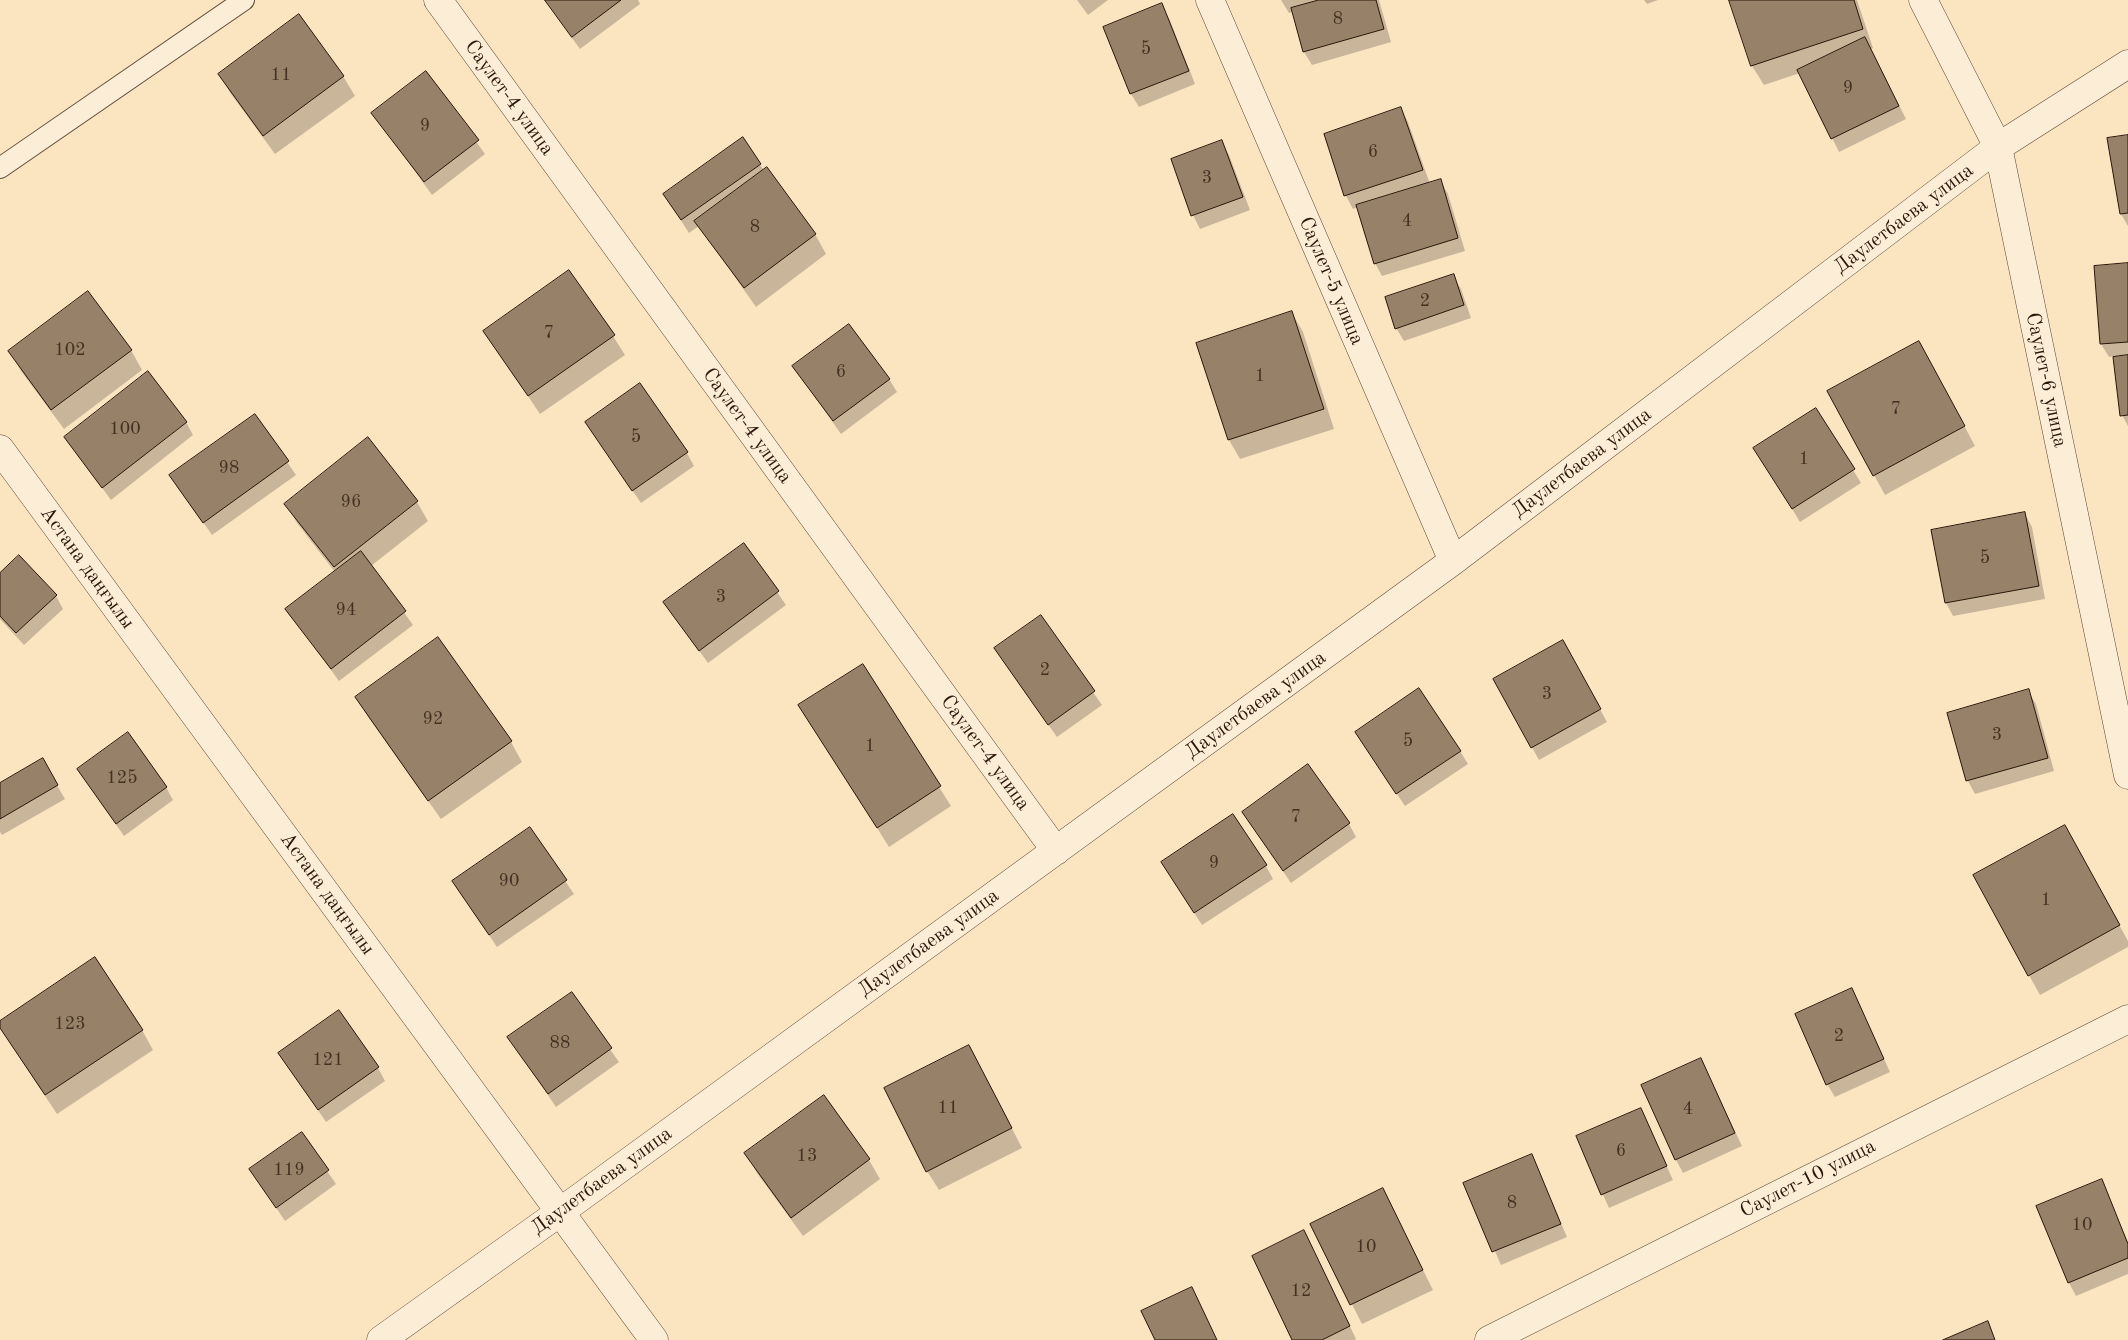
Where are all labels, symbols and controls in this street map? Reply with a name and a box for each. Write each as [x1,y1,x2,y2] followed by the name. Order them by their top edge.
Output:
[1333,8,1343,30] house number: 8
[459,35,559,161] street label: Саулет-4 улица
[1141,38,1151,60] house number: 5
[271,64,291,86] house number: 11
[1843,77,1853,99] house number: 9
[420,115,430,137] house number: 9
[1368,141,1378,163] house number: 6
[1830,159,1978,279] street label: Даулетбаева улица
[1202,167,1212,189] house number: 3
[1402,210,1412,232] house number: 4
[1293,213,1369,349] street label: Саулет-5 улица
[750,216,760,238] house number: 8
[1420,290,1430,312] house number: 2
[2020,310,2072,450] street label: Саулет-6 улица
[544,322,554,344] house number: 7
[54,339,86,361] house number: 102
[836,361,846,383] house number: 6
[697,363,797,489] street label: Саулет-4 улица
[1255,365,1265,387] house number: 1
[1891,398,1901,420] house number: 7
[1508,403,1656,523] street label: Даулетбаева улица
[109,418,141,440] house number: 100
[631,426,641,448] house number: 5
[1799,448,1809,470] house number: 1
[219,457,239,479] house number: 98
[341,491,361,513] house number: 96
[35,502,139,634] street label: Астана даңғылы
[1980,547,1990,569] house number: 5
[716,586,726,608] house number: 3
[336,599,356,621] house number: 94
[1181,646,1331,764] street label: Даулетбаева улица
[1040,659,1050,681] house number: 2
[1542,683,1552,705] house number: 3
[935,690,1035,816] street label: Саулет-4 улица
[423,708,443,730] house number: 92
[1992,724,2002,746] house number: 3
[1403,730,1413,752] house number: 5
[865,735,875,757] house number: 1
[106,767,138,789] house number: 125
[1291,806,1301,828] house number: 7
[275,828,379,960] street label: Астана даңғылы
[1209,852,1219,874] house number: 9
[499,870,519,892] house number: 90
[854,884,1004,1002] street label: Даулетбаева улица
[2041,889,2051,911] house number: 1
[54,1013,86,1035] house number: 123
[1834,1025,1844,1047] house number: 2
[550,1032,570,1054] house number: 88
[312,1049,344,1071] house number: 121
[938,1097,958,1119] house number: 11
[1683,1098,1693,1120] house number: 4
[527,1122,677,1240] street label: Даулетбаева улица
[1736,1135,1880,1223] street label: Саулет-10 улица
[1616,1140,1626,1162] house number: 6
[797,1145,817,1167] house number: 13
[273,1159,305,1181] house number: 119
[1507,1192,1517,1214] house number: 8
[2072,1214,2092,1236] house number: 10
[1356,1236,1376,1258] house number: 10
[1291,1280,1311,1302] house number: 12

